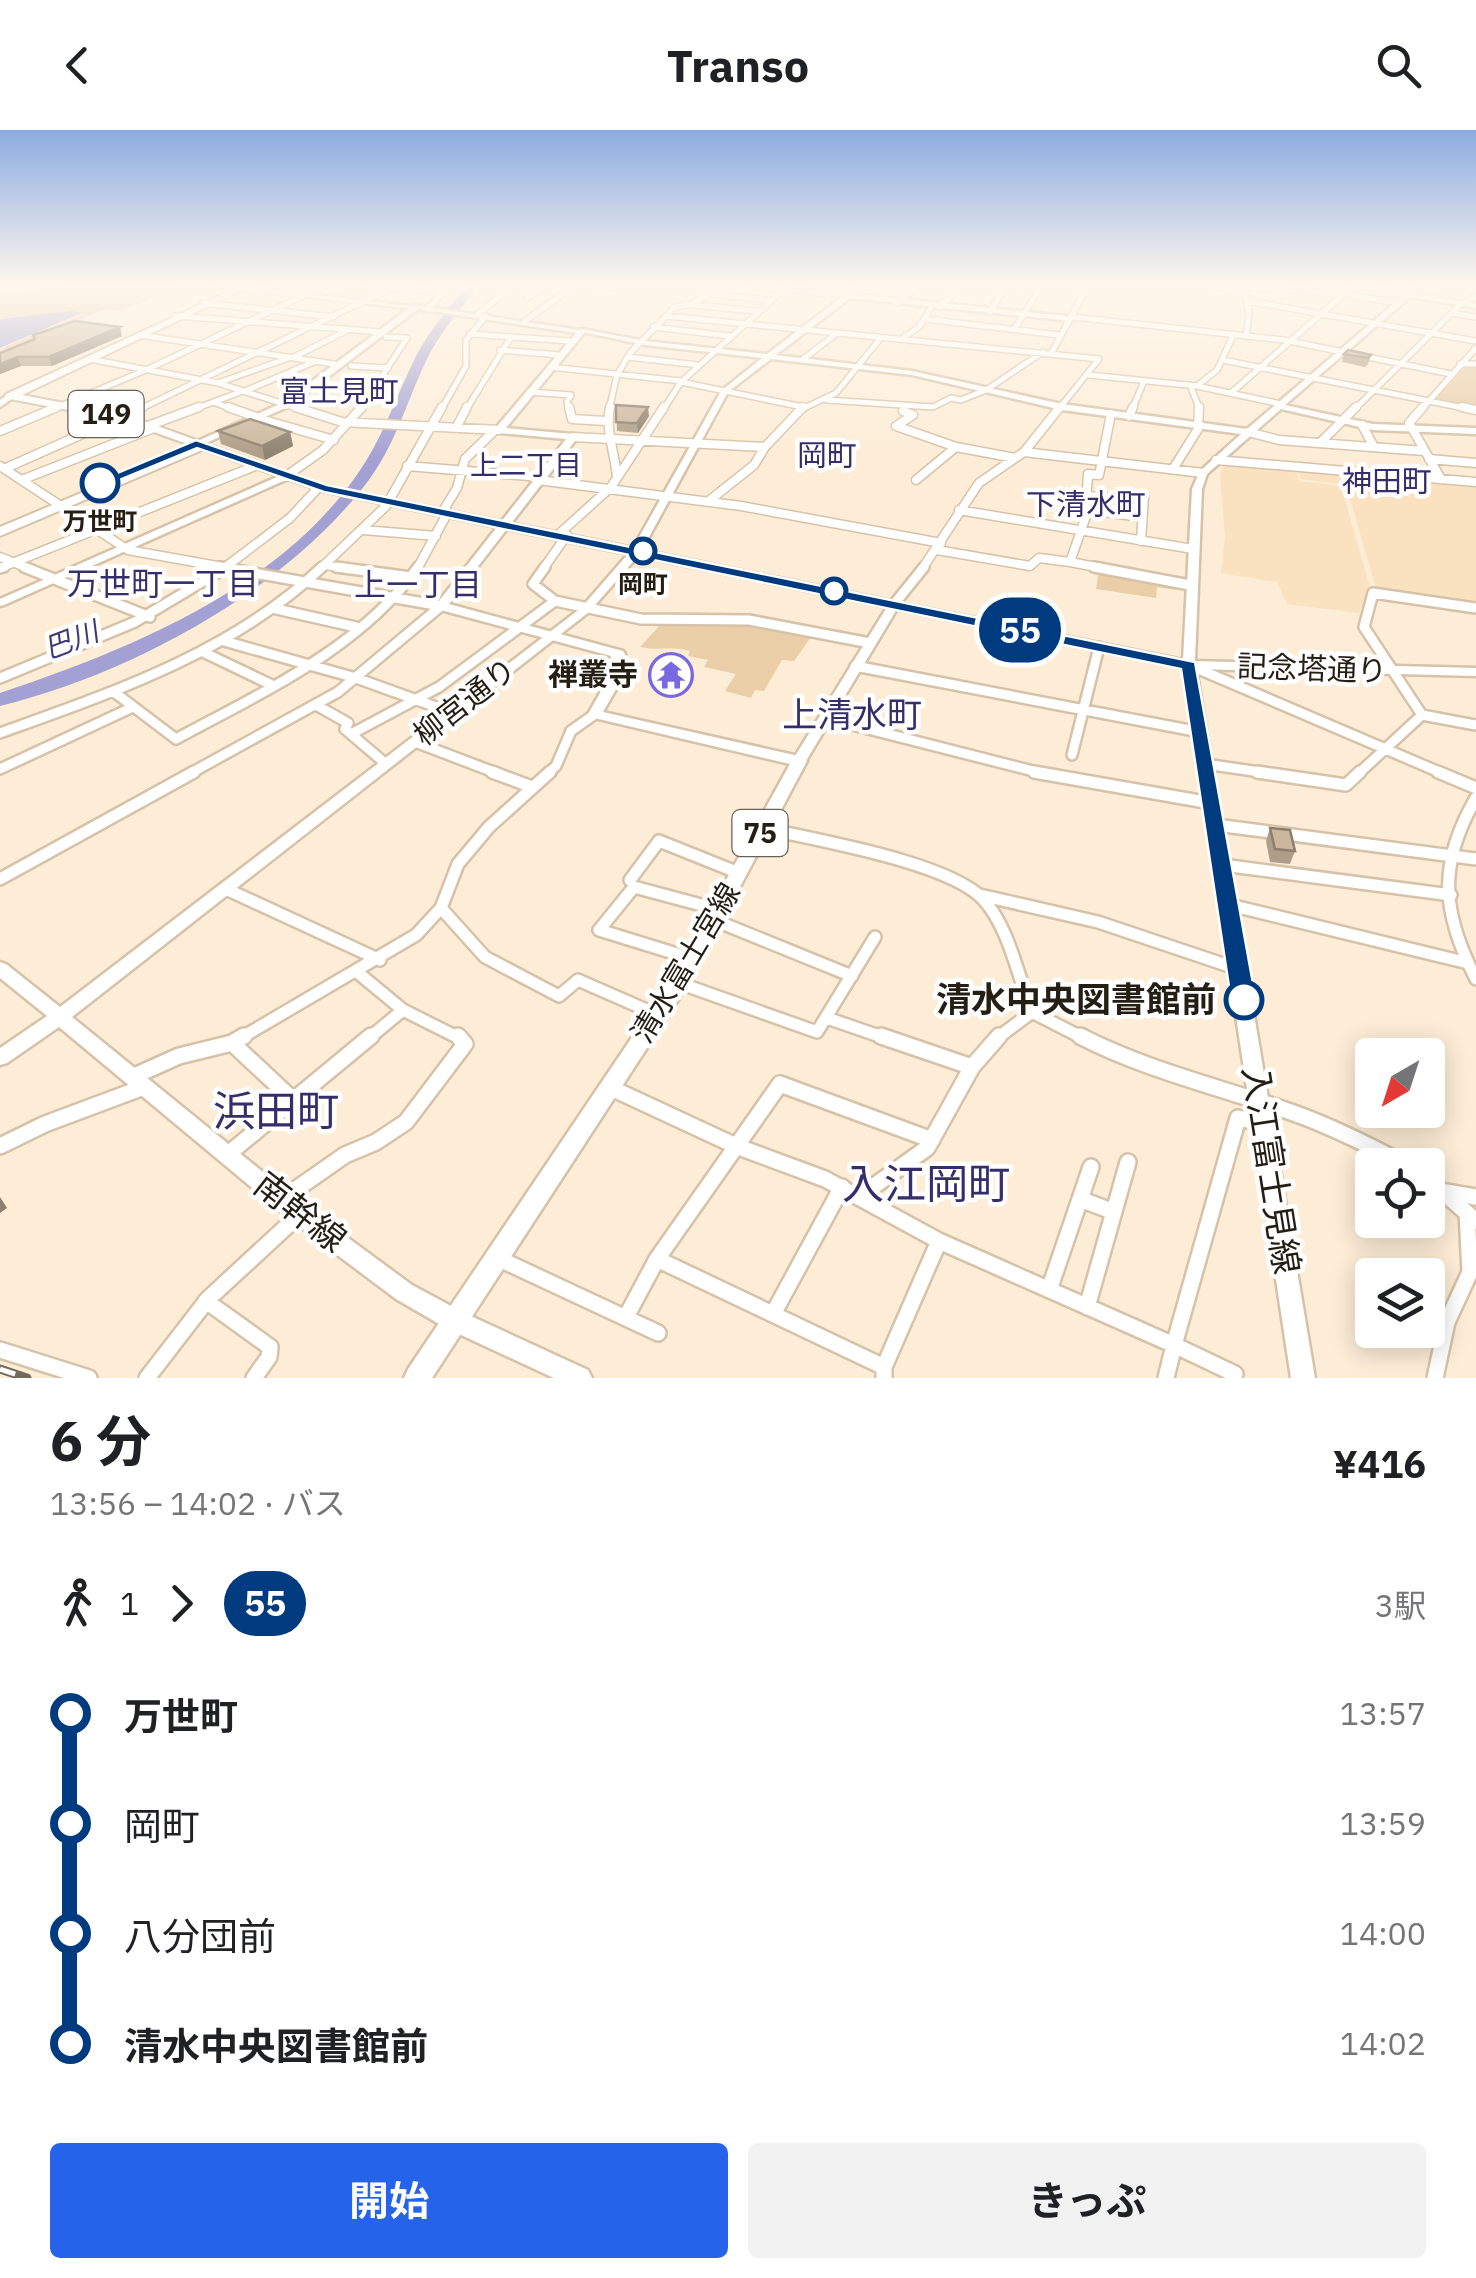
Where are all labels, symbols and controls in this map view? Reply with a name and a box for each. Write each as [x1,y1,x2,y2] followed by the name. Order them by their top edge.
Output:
[667,36,809,94] text: Transo
[50,38,105,93] icon: back
[1371,38,1426,93] icon: search
[279,371,399,410] district label: 富士見町
[68,391,144,437] road number: 149
[797,435,857,474] district label: 岡町
[470,446,582,483] district label: 上二丁目
[1342,461,1432,500] district label: 神田町
[81,464,119,502] marker: 万世町
[1026,484,1146,523] district label: 下清水町
[62,504,138,537] place label: 万世町
[630,538,656,564] marker: 岡町
[67,562,259,604] district label: 万世町一丁目
[354,563,482,605] district label: 上一丁目
[618,567,668,600] place label: 岡町
[821,578,847,604] unlabelled marker
[975,598,1065,662] line badge: 55
[999,607,1041,653] text: 55
[38,611,106,667] water label: 巴川
[1236,645,1388,690] street label: 記念塔通り
[405,649,523,753] street label: 柳宮通り
[648,652,694,698] temple icon: 禅叢寺
[548,654,638,693] place label: 禅叢寺
[782,691,922,737] district label: 上清水町
[732,810,788,856] road number: 75
[622,875,748,1049] street label: 清水富士宮線
[936,976,1216,1022] place label: 清水中央図書館前
[1225,981,1263,1019] marker: 清水中央図書館前
[1355,1038,1445,1128] north arrow
[1355,1038,1445,1348] map controls
[1233,1063,1311,1277] street label: 入江富士見線
[213,1083,339,1138] district label: 浜田町
[1355,1148,1445,1238] button: locate
[842,1156,1010,1211] district label: 入江岡町
[245,1161,356,1262] street label: 南幹線
[1355,1258,1445,1348] button: layers
[50,1405,151,1476] text: 6 分
[1333,1439,1426,1488] text: ¥416
[50,1482,346,1524] text: 13:56 – 14:02 · バス
[50,1576,105,1631] icon: walk
[154,1576,209,1631] icon: forward
[244,1580,286,1626] text: 55
[120,1582,139,1624] text: 1
[1375,1584,1426,1626] text: 3駅
[124,1691,238,1740] text: 万世町
[1340,1692,1426,1734] text: 13:57
[124,1801,200,1850] text: 岡町
[1340,1802,1426,1844] text: 13:59
[124,1911,276,1960] text: 八分団前
[1340,1912,1426,1954] text: 14:00
[124,2021,428,2070] text: 清水中央図書館前
[1340,2022,1426,2064] text: 14:02
[50,2143,728,2258] button: 開始
[748,2143,1426,2258] button: きっぷ

